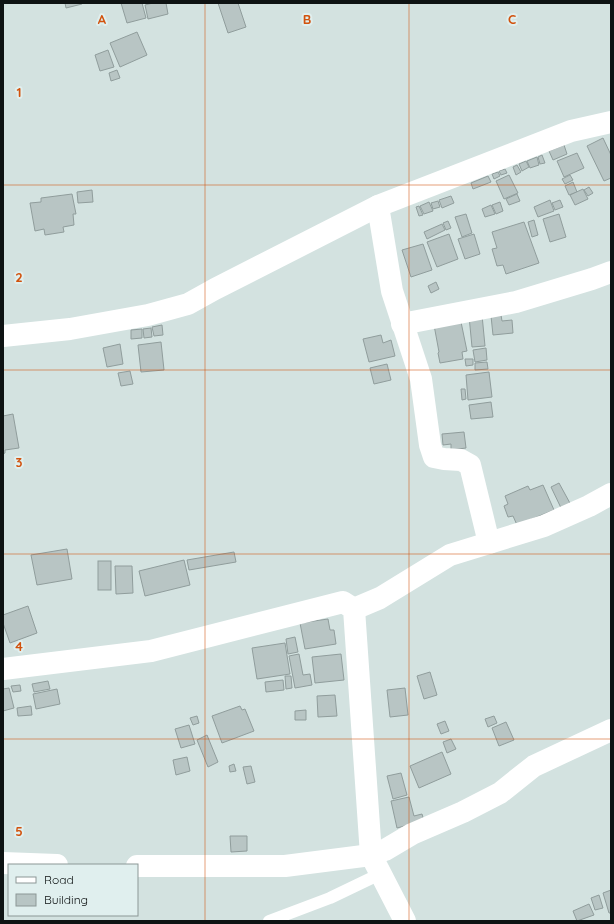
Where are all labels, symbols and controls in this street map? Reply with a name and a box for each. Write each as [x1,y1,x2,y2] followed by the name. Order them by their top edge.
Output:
[98,11,107,27] text: A
[303,11,311,27] text: B
[508,11,516,27] text: C
[16,84,22,100] text: 1
[15,269,23,285] text: 2
[16,454,23,470] text: 3
[15,638,23,654] text: 4
[15,823,23,839] text: 5
[8,864,138,916] legend
[44,872,74,887] text: Road
[44,892,88,907] text: Building

